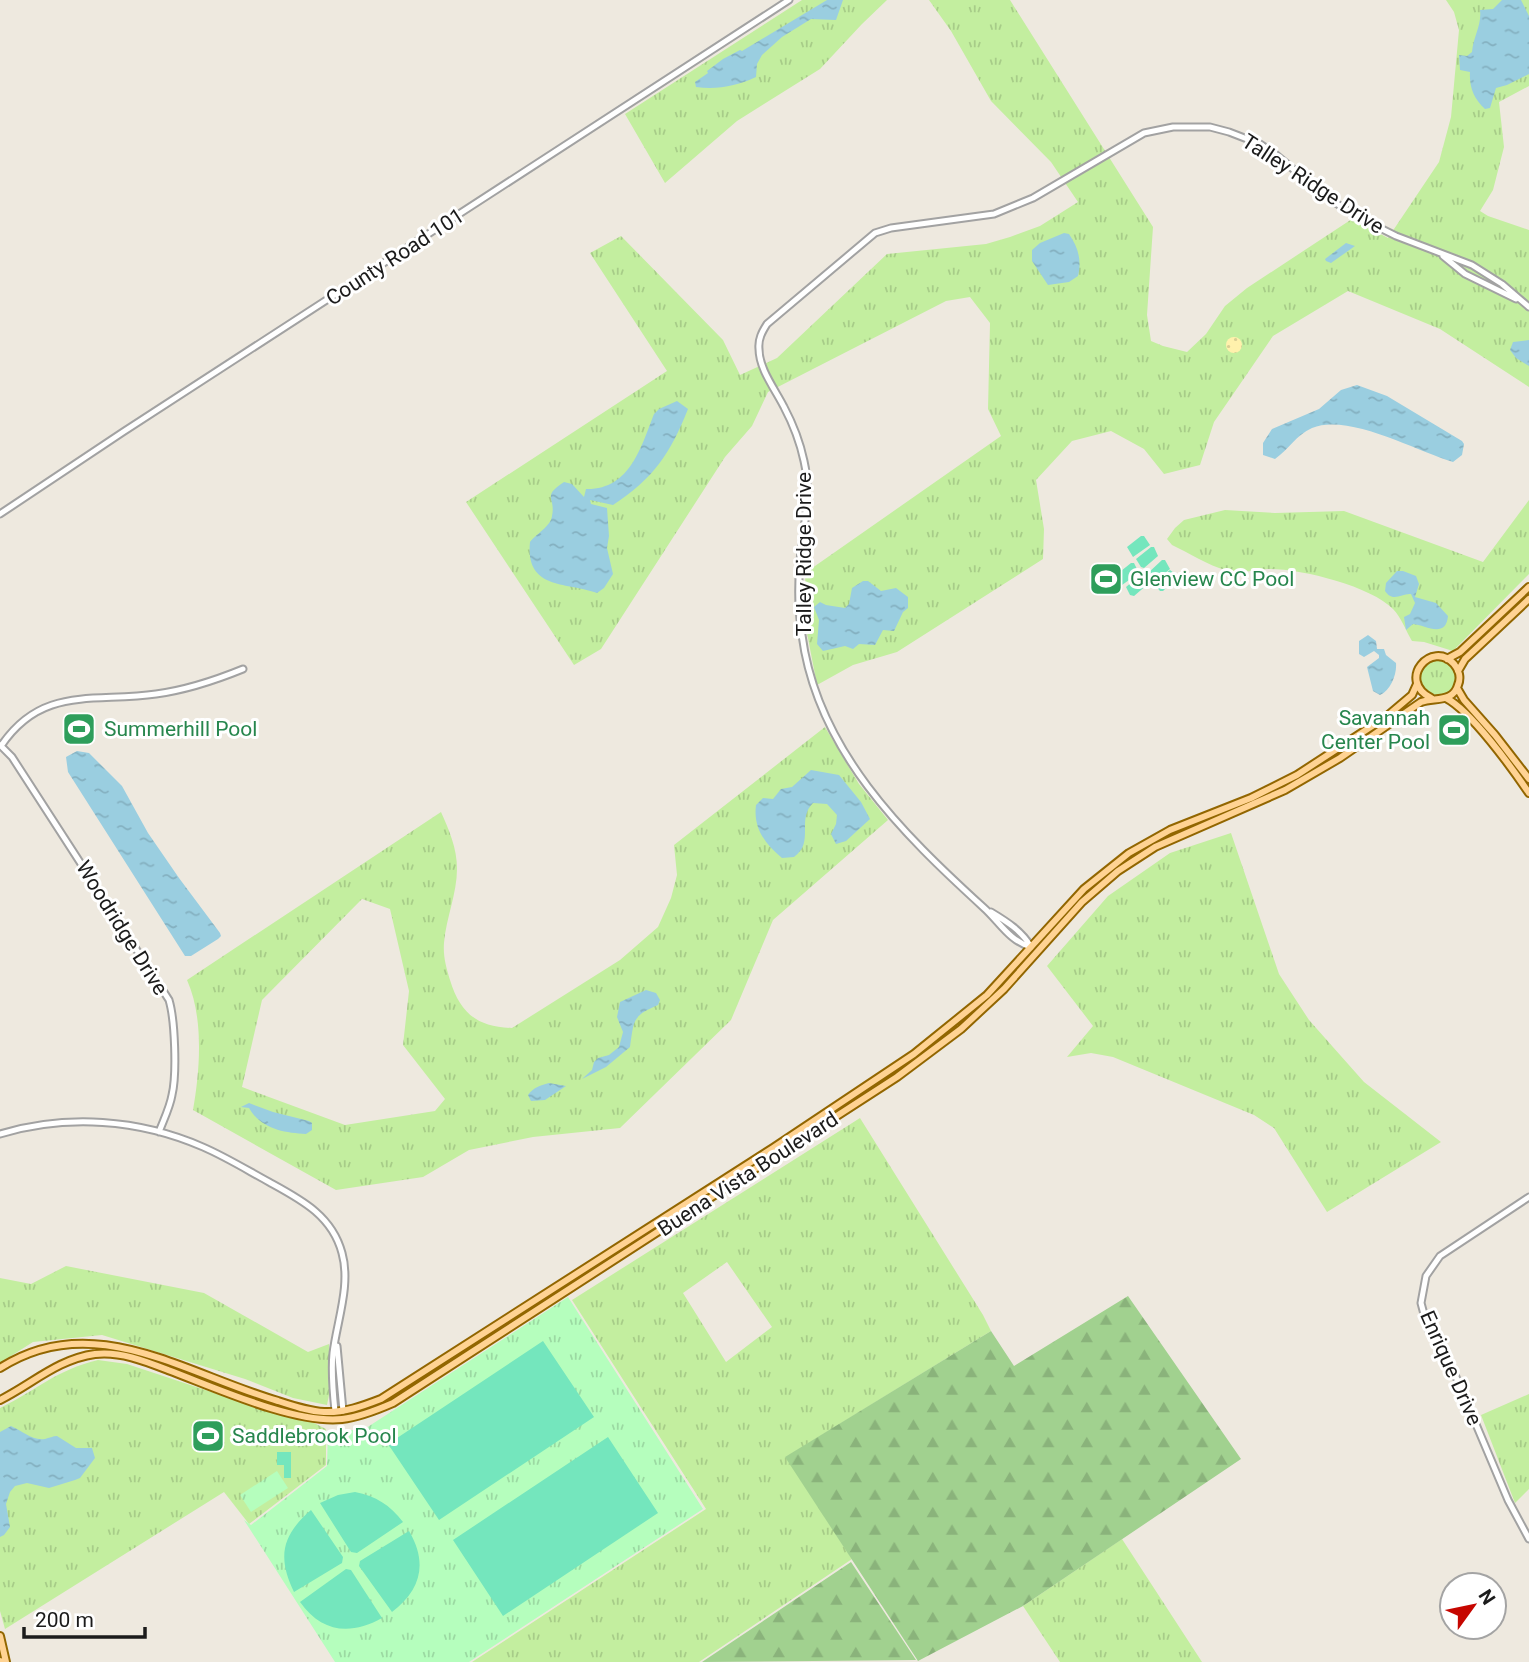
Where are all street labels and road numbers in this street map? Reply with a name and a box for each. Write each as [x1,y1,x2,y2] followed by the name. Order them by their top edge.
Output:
[1238,129,1388,239] street label: Talley Ridge Drive
[322,203,468,311] street label: County Road 101
[792,472,816,636] street label: Talley Ridge Drive
[71,857,173,999] street label: Woodridge Drive
[653,1107,843,1241] street label: Buena Vista Boulevard
[1415,1307,1487,1429] street label: Enrique Drive

